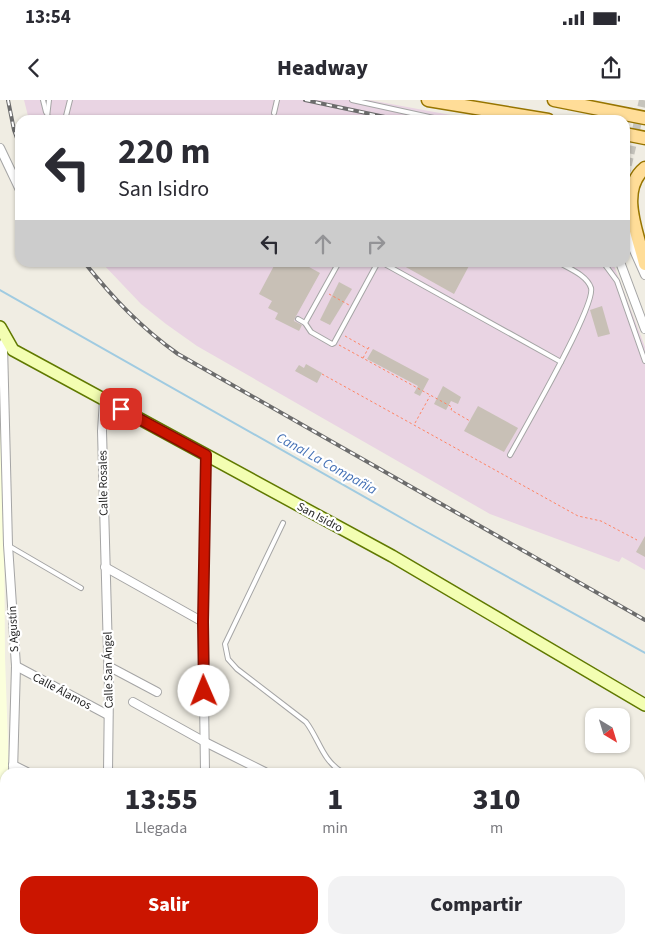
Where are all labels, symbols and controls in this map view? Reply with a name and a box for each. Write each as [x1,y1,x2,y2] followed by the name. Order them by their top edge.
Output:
[25,4,71,31] text: 13:54
[277,52,368,84] text: Headway
[20,54,48,82] icon: back
[597,54,625,82] icon: share
[118,127,210,177] text: 220 m
[35,135,100,200] icon: left
[118,173,209,205] text: San Isidro
[256,230,284,258] icon: left
[309,230,337,258] icon: ahead
[362,230,390,258] icon: right
[100,388,142,430] pin
[107,395,135,423] icon: arrive
[273,428,381,500] water label: Canal La Compañia
[94,450,113,516] street label: Calle Rosales
[294,498,346,537] street label: San Isidro
[4,605,23,653] street label: S Agustín
[99,631,118,709] street label: Calle San Ángel
[177,664,229,716] position arrow
[29,669,94,714] street label: Calle Álamos
[585,708,630,752] north arrow
[585,708,630,753] map controls
[124,778,198,821] text: 13:55
[327,778,343,821] text: 1
[473,778,521,821] text: 310
[135,817,187,839] text: Llegada
[322,817,348,839] text: min
[490,817,503,839] text: m
[20,876,318,934] button: Salir
[328,876,625,934] button: Compartir

